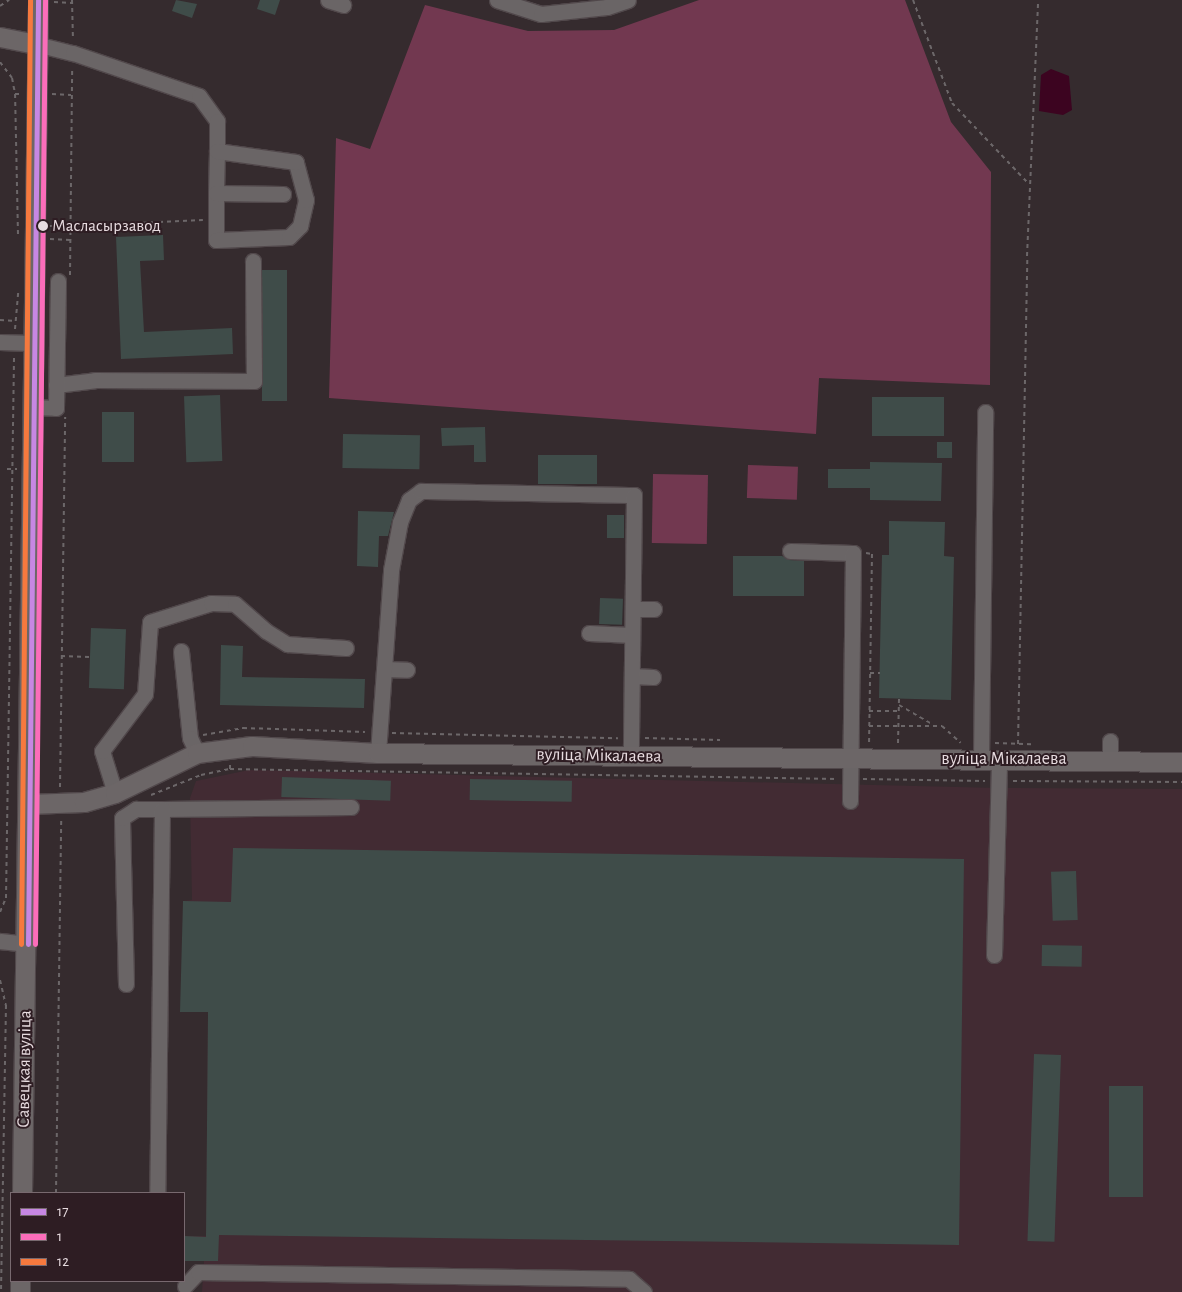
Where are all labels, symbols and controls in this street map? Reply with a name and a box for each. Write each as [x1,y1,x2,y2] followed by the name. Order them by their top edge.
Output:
[52,216,161,236] place label: Масласырзавод
[38,221,48,231] marker: Масласырзавод
[536,744,662,768] street label: вуліца Мікалаева
[941,748,1067,770] street label: вуліца Мікалаева
[13,1010,37,1128] street label: Савецкая вуліца
[10,1192,185,1282] legend
[57,1204,68,1219] text: 17
[57,1229,62,1244] text: 1
[57,1254,69,1269] text: 12

